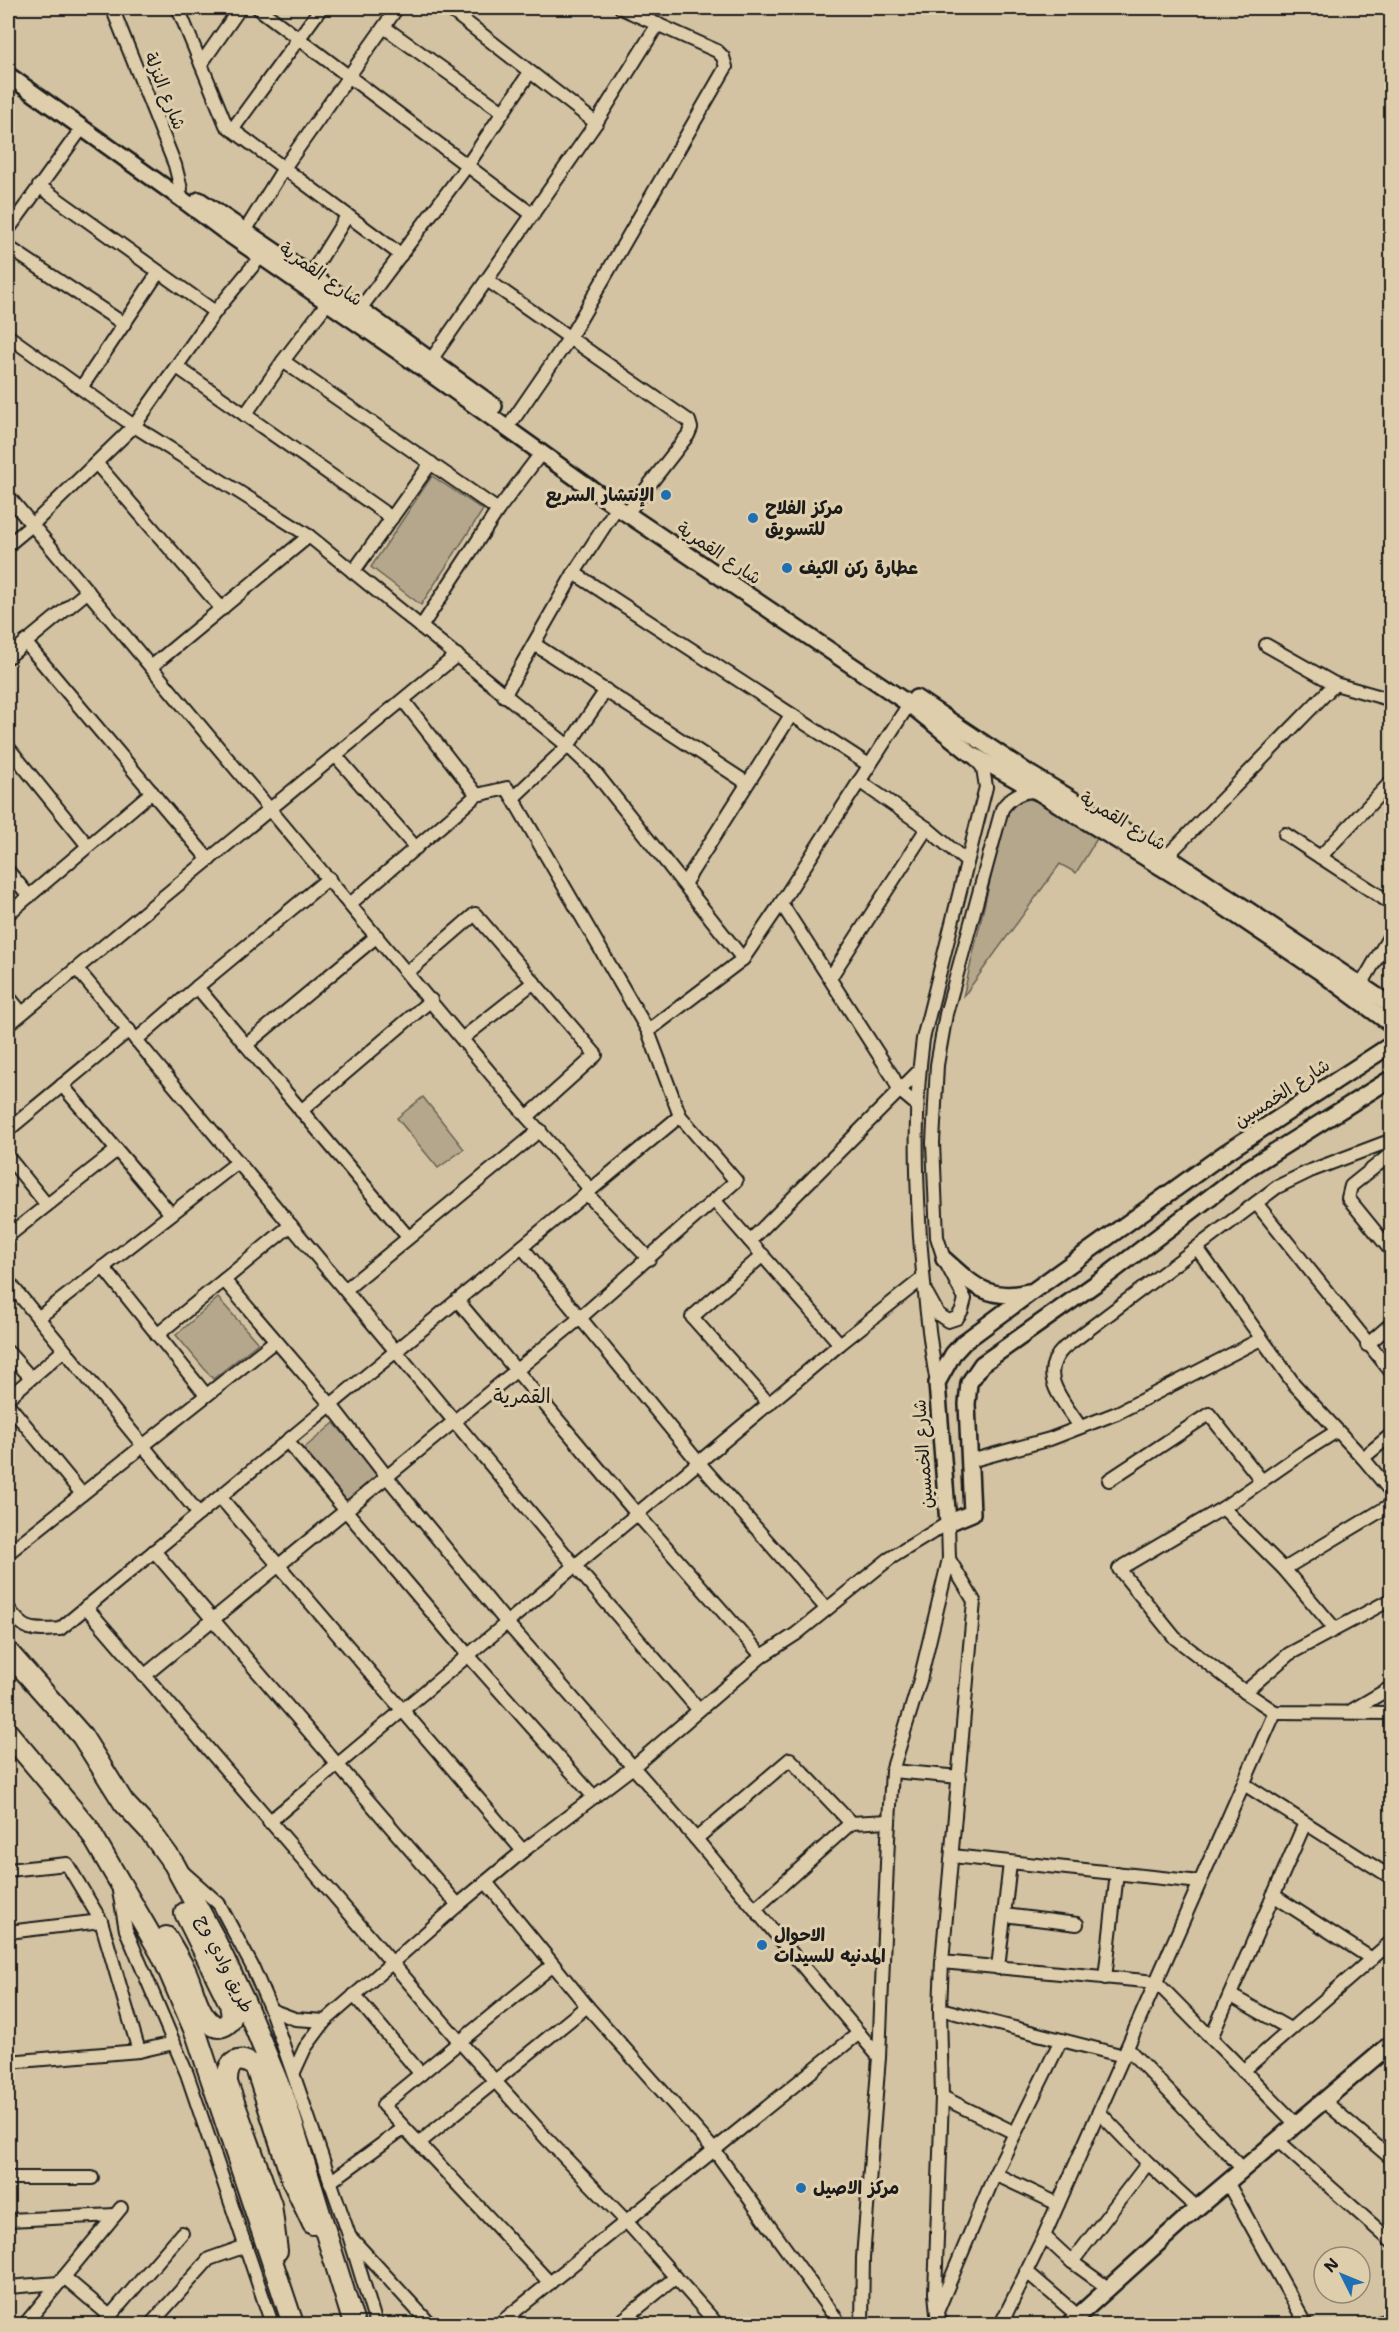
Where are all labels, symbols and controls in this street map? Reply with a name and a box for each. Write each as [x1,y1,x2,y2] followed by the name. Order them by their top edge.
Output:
[139,48,191,134] street label: شارع النزلة
[275,236,367,312] street label: شارع القمرية
[545,483,654,508] place label: الإنتشار السريع
[659,488,673,502] marker: الإنتشار السريع
[765,496,843,541] place label: مركز الفلاح للتسويق
[746,511,760,525] marker: مركز الفلاح للتسويق
[672,516,766,590] street label: شارع القمرية
[799,556,918,580] place label: عطارة ركن الكيف
[780,561,794,575] marker: عطارة ركن الكيف
[1075,786,1171,856] street label: شارع القمرية
[1229,1053,1335,1133] street label: شارع الخمسين
[493,1383,551,1409] district label: القمرية
[907,1398,939,1510] street label: شارع الخمسين
[190,1911,259,2017] street label: طريق وادي وج
[774,1923,886,1968] place label: الاحوال المدنيه للسيدات
[755,1938,769,1952] marker: الاحوال المدنيه للسيدات
[813,2176,899,2200] place label: مركز الاصيل
[794,2181,808,2195] marker: مركز الاصيل
[1312,2245,1372,2305] north arrow
[1319,2253,1343,2277] text: N

